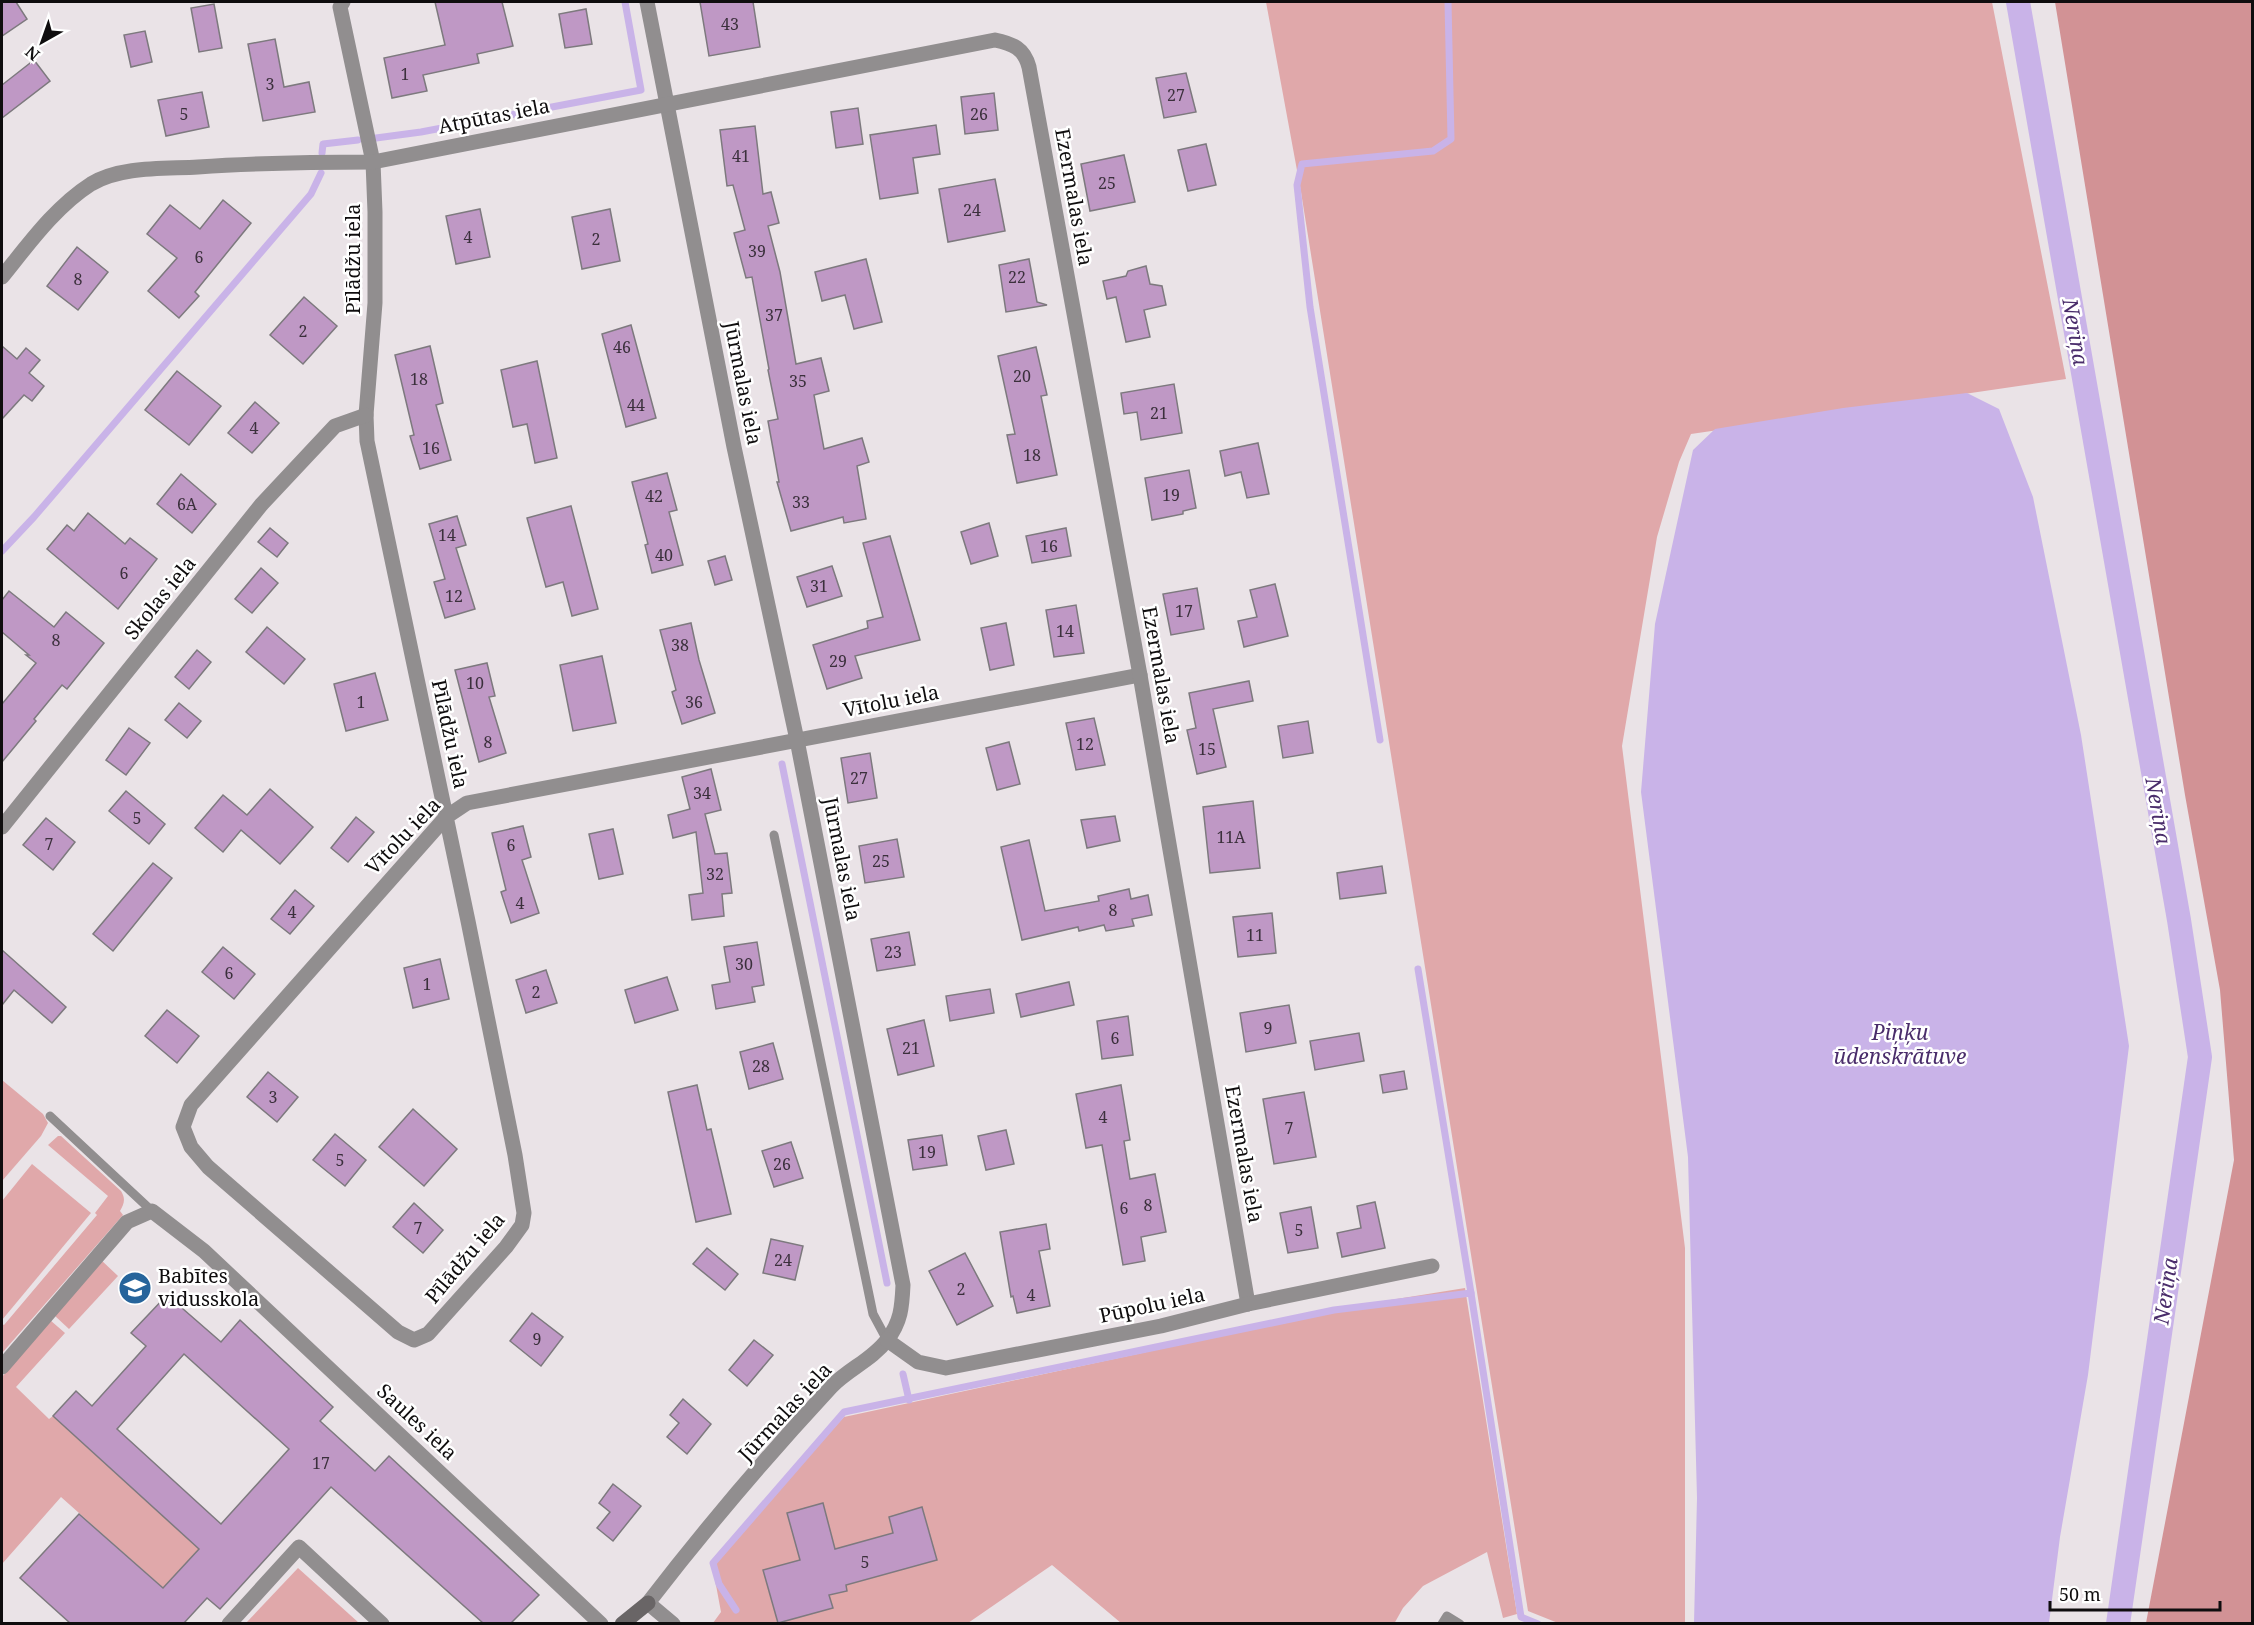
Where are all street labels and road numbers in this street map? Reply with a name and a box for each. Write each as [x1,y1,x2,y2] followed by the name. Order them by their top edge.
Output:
[436,91,552,140] street label: Atpūtas iela
[1049,126,1100,268] street label: Ezermalas iela
[339,204,366,314] street label: Pīlādžu iela
[718,318,769,447] street label: Jūrmalas iela
[118,550,202,645] street label: Skolas iela
[1136,604,1187,746] street label: Ezermalas iela
[426,677,475,791] street label: Pīlādžu iela
[841,678,941,723] street label: Vītolu iela
[359,791,446,880] street label: Vītolu iela
[817,794,868,923] street label: Jūrmalas iela
[1219,1083,1270,1225] street label: Ezermalas iela
[419,1207,511,1309] street label: Pīlādžu iela
[1097,1280,1207,1329] street label: Pūpolu iela
[731,1356,837,1468] street label: Jūrmalas iela
[371,1377,463,1466] street label: Saules iela

